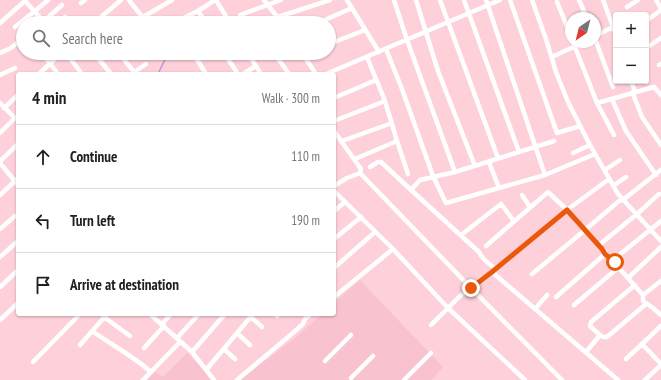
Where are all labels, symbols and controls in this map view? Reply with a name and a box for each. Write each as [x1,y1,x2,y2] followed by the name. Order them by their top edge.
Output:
[565,12,601,48] north arrow
[613,12,649,84] map controls
[613,12,649,48] button: +
[16,16,336,60] search box
[30,27,52,49] icon: search
[62,29,123,48] text: Search here
[613,48,649,84] button: −
[32,87,66,109] text: 4 min
[262,90,320,107] text: Walk · 300 m
[32,146,54,168] icon: ahead
[70,147,117,166] text: Continue
[291,148,320,165] text: 110 m
[32,210,54,232] icon: left
[70,211,115,230] text: Turn left
[291,212,320,229] text: 190 m
[606,253,624,271] route start
[32,274,54,296] icon: arrive
[70,275,179,294] text: Arrive at destination
[462,279,480,297] route end

